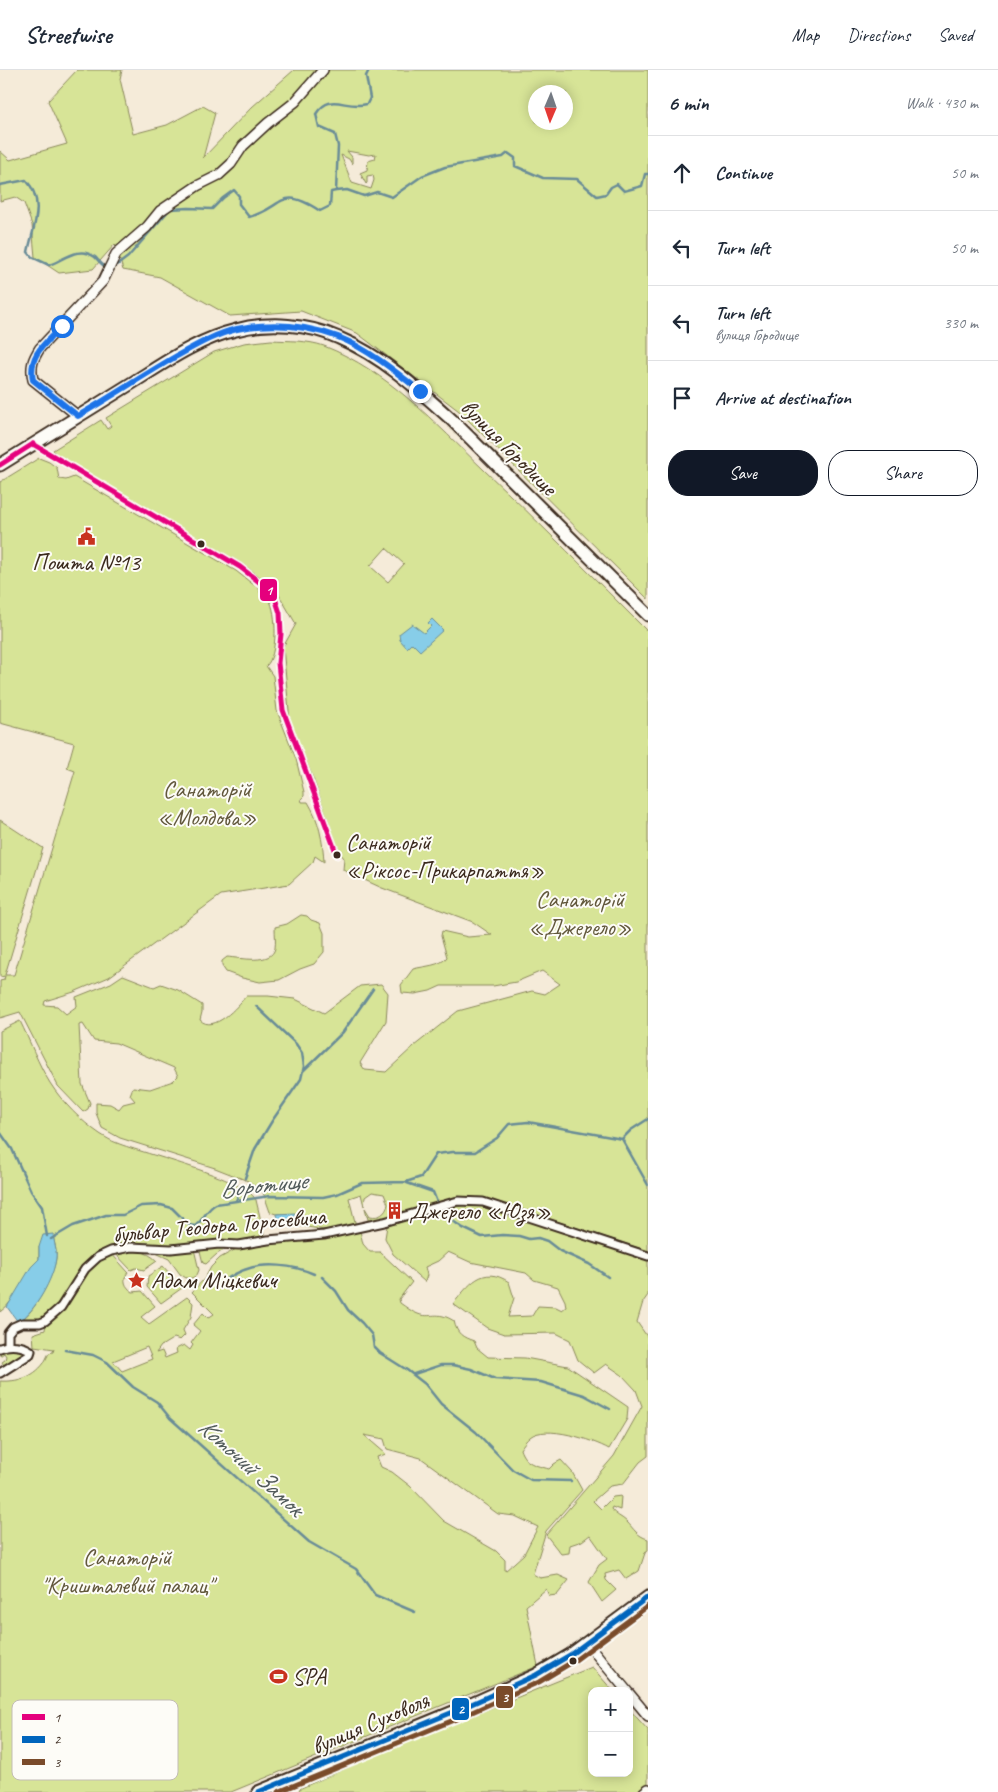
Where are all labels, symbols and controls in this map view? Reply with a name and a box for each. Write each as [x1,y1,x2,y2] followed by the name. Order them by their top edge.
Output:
[25,20,111,50] text: Streetwise
[792,24,819,46] text: Map
[847,24,910,46] text: Directions
[938,24,973,46] text: Saved
[528,85,573,130] north arrow
[668,90,709,116] text: 6 min
[906,93,978,113] text: Walk · 430 m
[668,159,696,187] icon: ahead
[715,161,772,185] text: Continue
[951,163,978,183] text: 50 m
[668,234,696,262] icon: left
[715,236,770,260] text: Turn left
[951,238,978,258] text: 50 m
[715,301,770,325] text: Turn left
[668,309,696,337] icon: left
[944,313,978,333] text: 330 m
[51,315,74,338] route start
[715,325,798,345] text: вулиця Городище
[409,380,432,403] route end
[668,384,696,412] icon: arrive
[715,386,851,410] text: Arrive at destination
[454,392,565,503] street label: вулиця Городище
[668,450,818,496] button: Save
[828,450,978,496] button: Share
[76,526,96,546] public building icon: Пошта №13
[196,539,206,549] unlabelled marker
[32,547,142,577] place label: Пошта №13
[259,578,278,602] line badge: 1
[266,582,274,599] text: 1
[157,774,257,832] park label: Санаторій «Молдова»
[346,828,544,885] place label: Санаторій «Ріксос-Прикарпаття»
[332,850,342,860] marker: Санаторій «Ріксос-Прикарпаття»
[528,884,632,942] park label: Санаторій «Джерело»
[218,1164,312,1205] water label: Воротище
[409,1196,551,1227] place label: Джерело «Юзя»
[111,1201,328,1249] street label: бульвар Теодора Торосевича
[385,1201,405,1221] building icon: Джерело «Юзя»
[151,1265,279,1295] place label: Адам Міцкевич
[127,1270,147,1290] place icon: Адам Міцкевич
[191,1411,313,1526] water label: Коточий Замок
[41,1542,218,1600] park label: Санаторій "Кришталевий палац"
[568,1656,578,1666] unlabelled marker
[292,1661,327,1691] place label: SPA
[268,1666,288,1686] sports icon: SPA
[307,1684,434,1761] street label: вулиця Суховоля
[495,1685,514,1709] line badge: 3
[588,1687,633,1777] map controls
[588,1687,633,1732] button: +
[502,1689,510,1706] text: 3
[451,1697,470,1721] line badge: 2
[12,1700,178,1780] legend
[458,1701,466,1718] text: 2
[54,1709,61,1726] text: 1
[54,1731,62,1748] text: 2
[588,1732,633,1777] button: −
[54,1754,62,1771] text: 3

